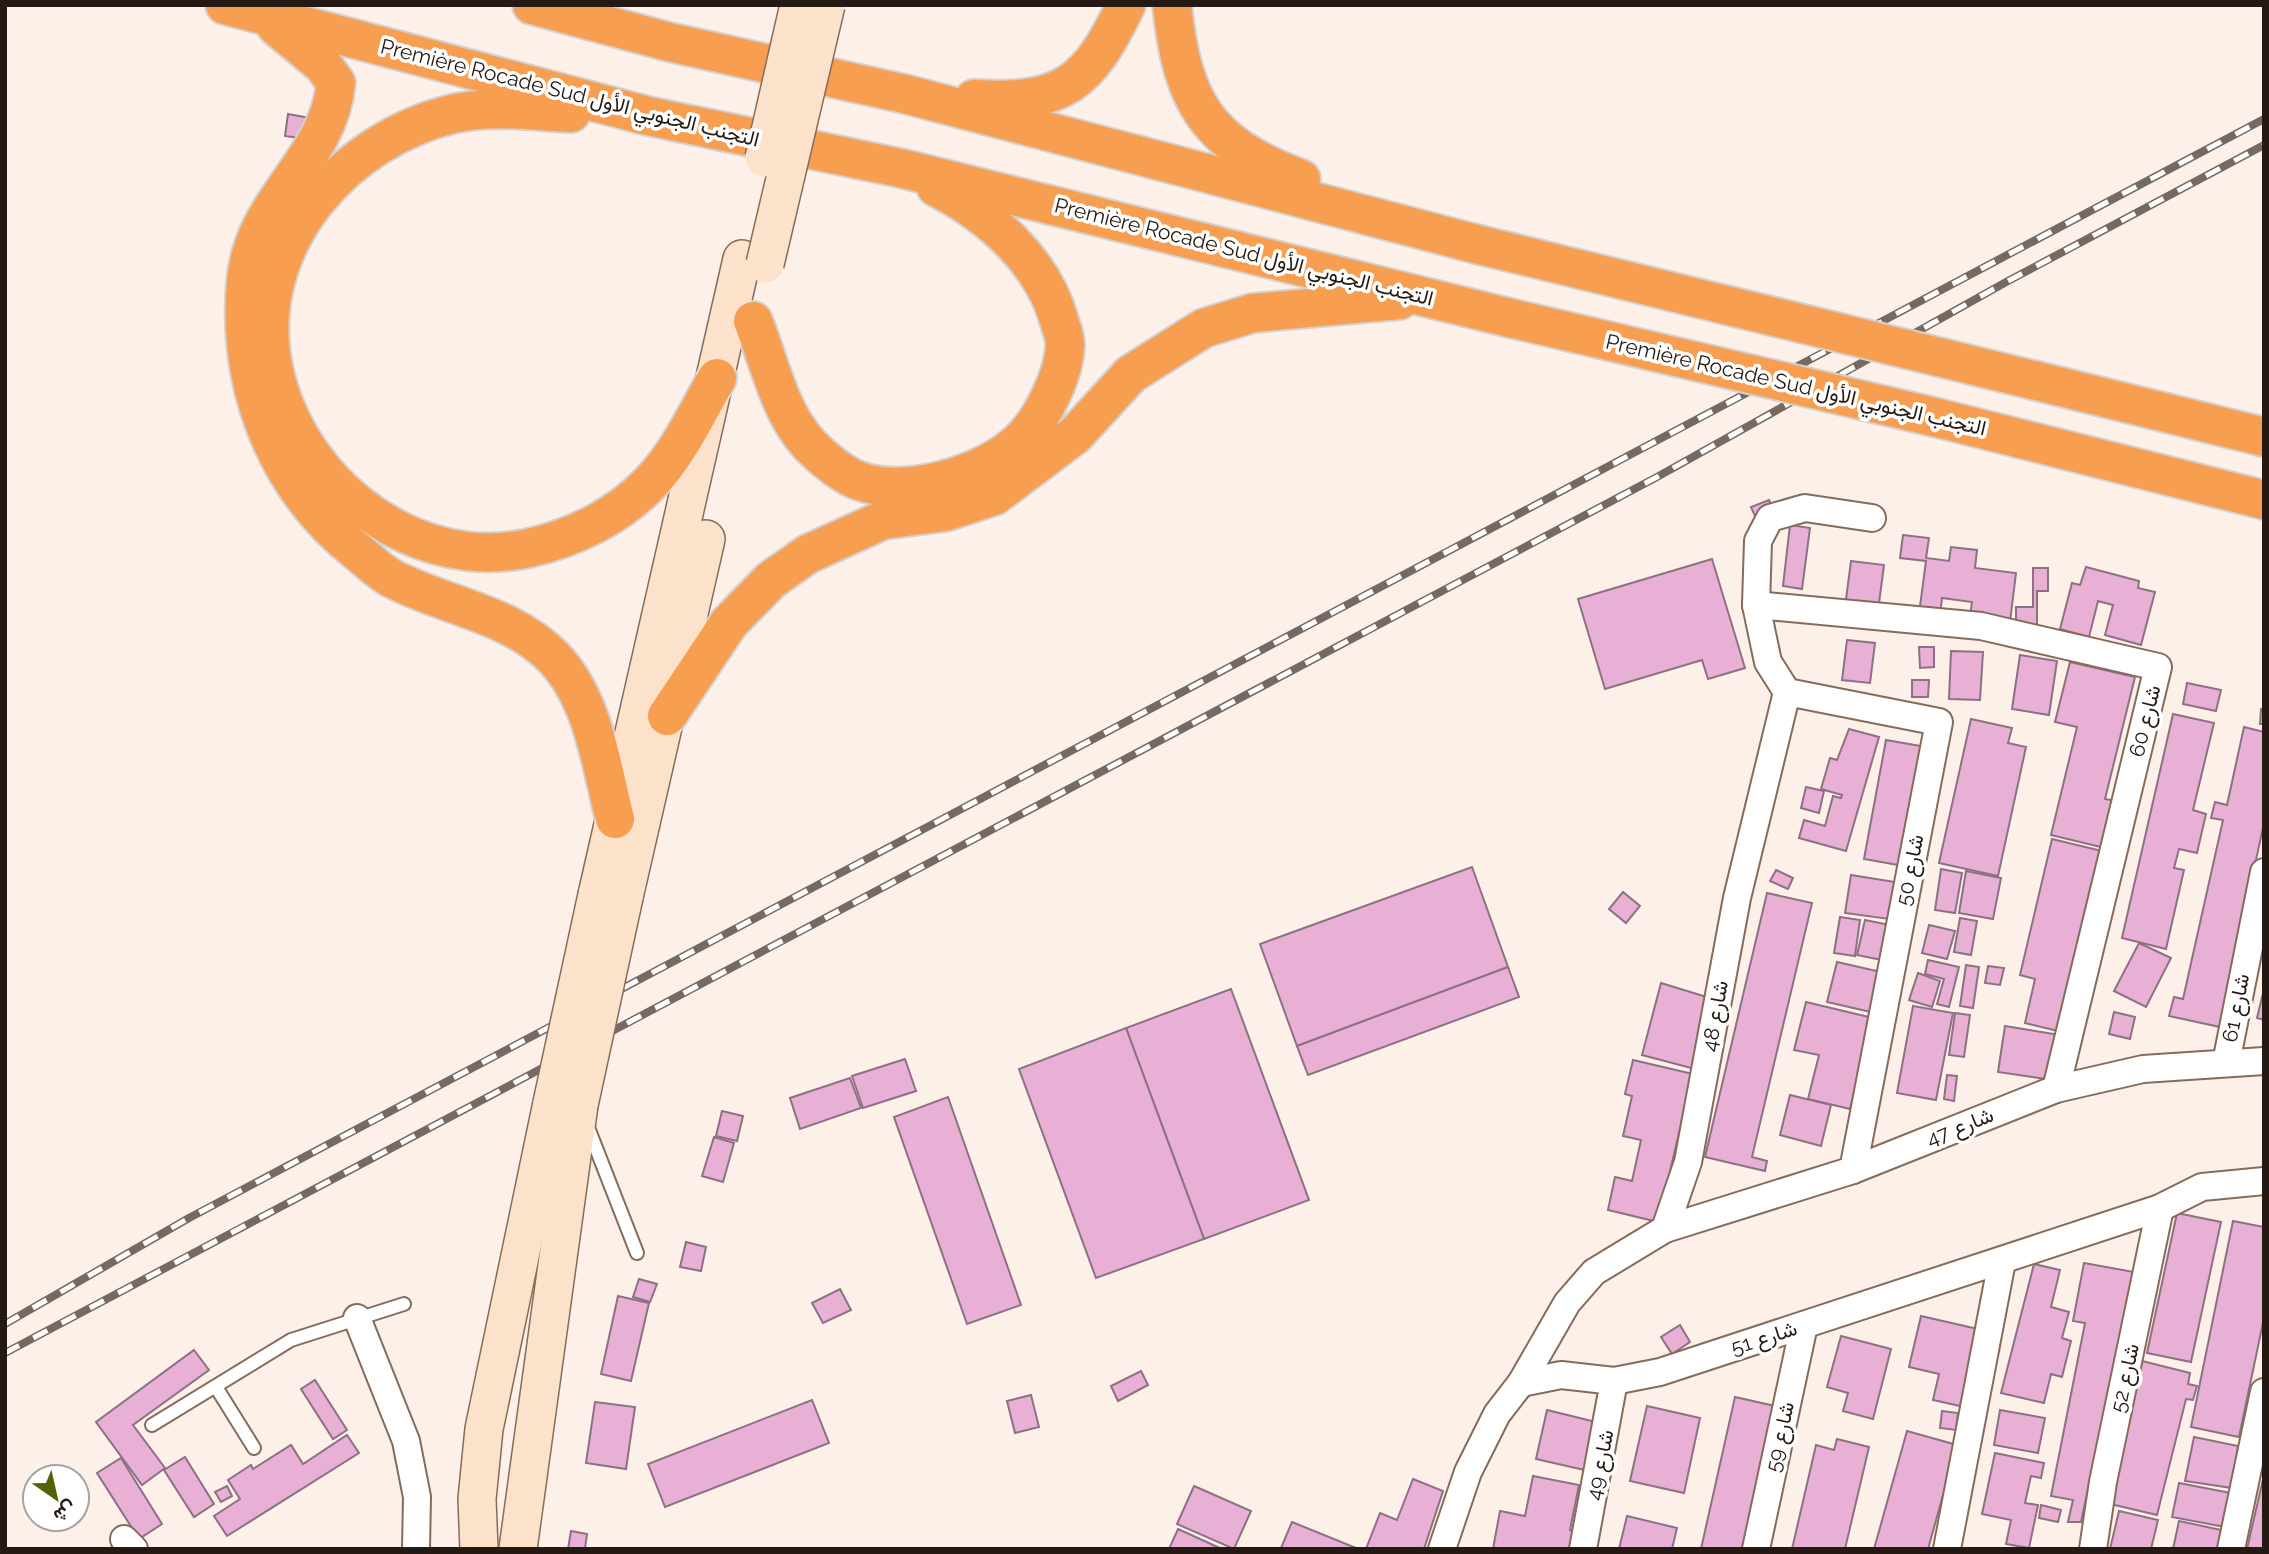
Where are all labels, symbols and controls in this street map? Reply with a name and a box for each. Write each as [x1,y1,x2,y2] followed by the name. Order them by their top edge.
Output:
[377,33,762,157] street label: Première Rocade Sud التجنب الجنوبي الأول
[1051,192,1436,316] street label: Première Rocade Sud التجنب الجنوبي الأول
[1602,329,1989,445] street label: Première Rocade Sud التجنب الجنوبي الأول
[2124,682,2167,760] street label: شارع 60
[1890,832,1931,908] street label: شارع 50
[2217,972,2256,1045] street label: شارع 61
[1696,979,1735,1054] street label: شارع 48
[1923,1102,1998,1153] street label: شارع 47
[1728,1315,1801,1362] street label: شارع 51
[2105,1341,2146,1415] street label: شارع 52
[1760,1399,1801,1475] street label: شارع 59
[1580,1427,1621,1503] street label: شارع 49
[21,1463,91,1533] north arrow
[49,1496,81,1528] text: ش

